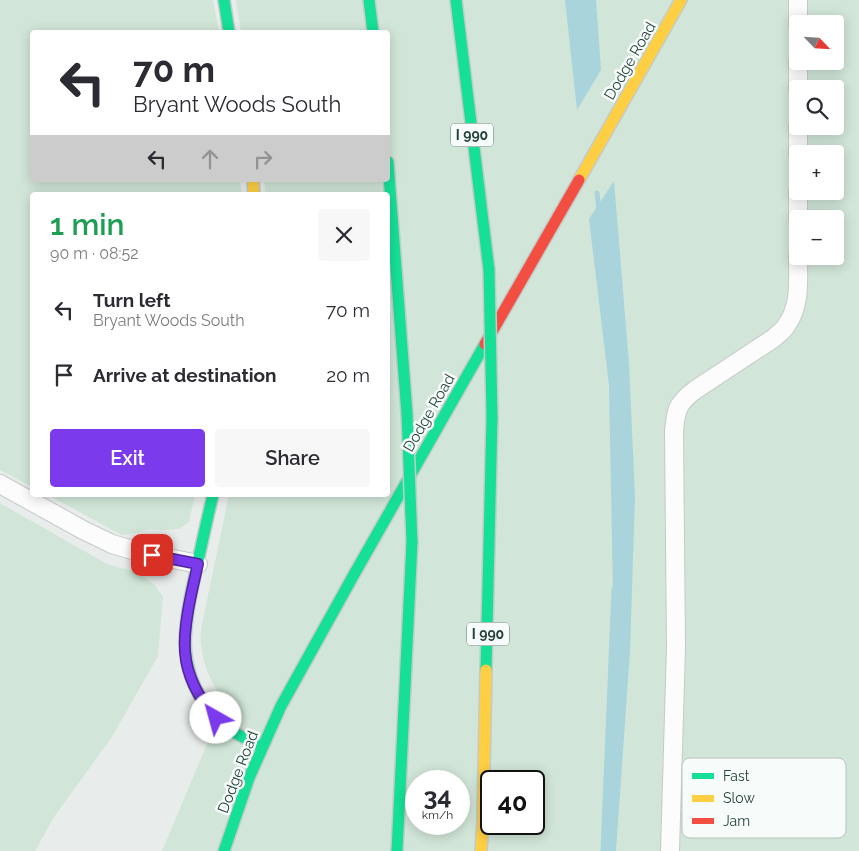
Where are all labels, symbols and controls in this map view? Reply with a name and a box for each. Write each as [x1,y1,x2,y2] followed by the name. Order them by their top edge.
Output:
[789,15,844,70] north arrow
[789,15,844,265] map controls
[600,19,660,103] street label: Dodge Road
[133,49,215,90] text: 70 m
[50,50,115,115] icon: left
[789,80,844,135] button: search
[133,91,341,117] text: Bryant Woods South
[451,124,493,146] road number: I 990
[143,145,171,173] icon: left
[196,145,224,173] icon: ahead
[249,145,277,173] icon: right
[789,145,844,200] button: +
[50,207,125,242] text: 1 min
[318,209,370,261] button: close
[789,210,844,265] button: −
[50,244,138,263] text: 90 m · 08:52
[93,289,170,311] text: Turn left
[50,296,78,324] icon: left
[326,299,370,321] text: 70 m
[93,311,244,330] text: Bryant Woods South
[50,361,78,389] icon: arrive
[93,364,277,386] text: Arrive at destination
[326,364,370,386] text: 20 m
[399,371,459,455] street label: Dodge Road
[50,429,205,487] button: Exit
[215,429,370,487] button: Share
[131,534,173,576] pin
[138,541,166,569] icon: arrive
[467,622,509,646] road number: I 990
[189,691,241,743] position arrow
[214,728,262,816] street label: Dodge Road
[682,758,846,838] legend
[723,768,750,784] text: Fast
[480,770,545,835] speed limit sign: 40
[423,781,452,811] text: 34
[723,790,755,806] text: Slow
[422,808,453,822] text: km/h
[723,813,750,829] text: Jam

